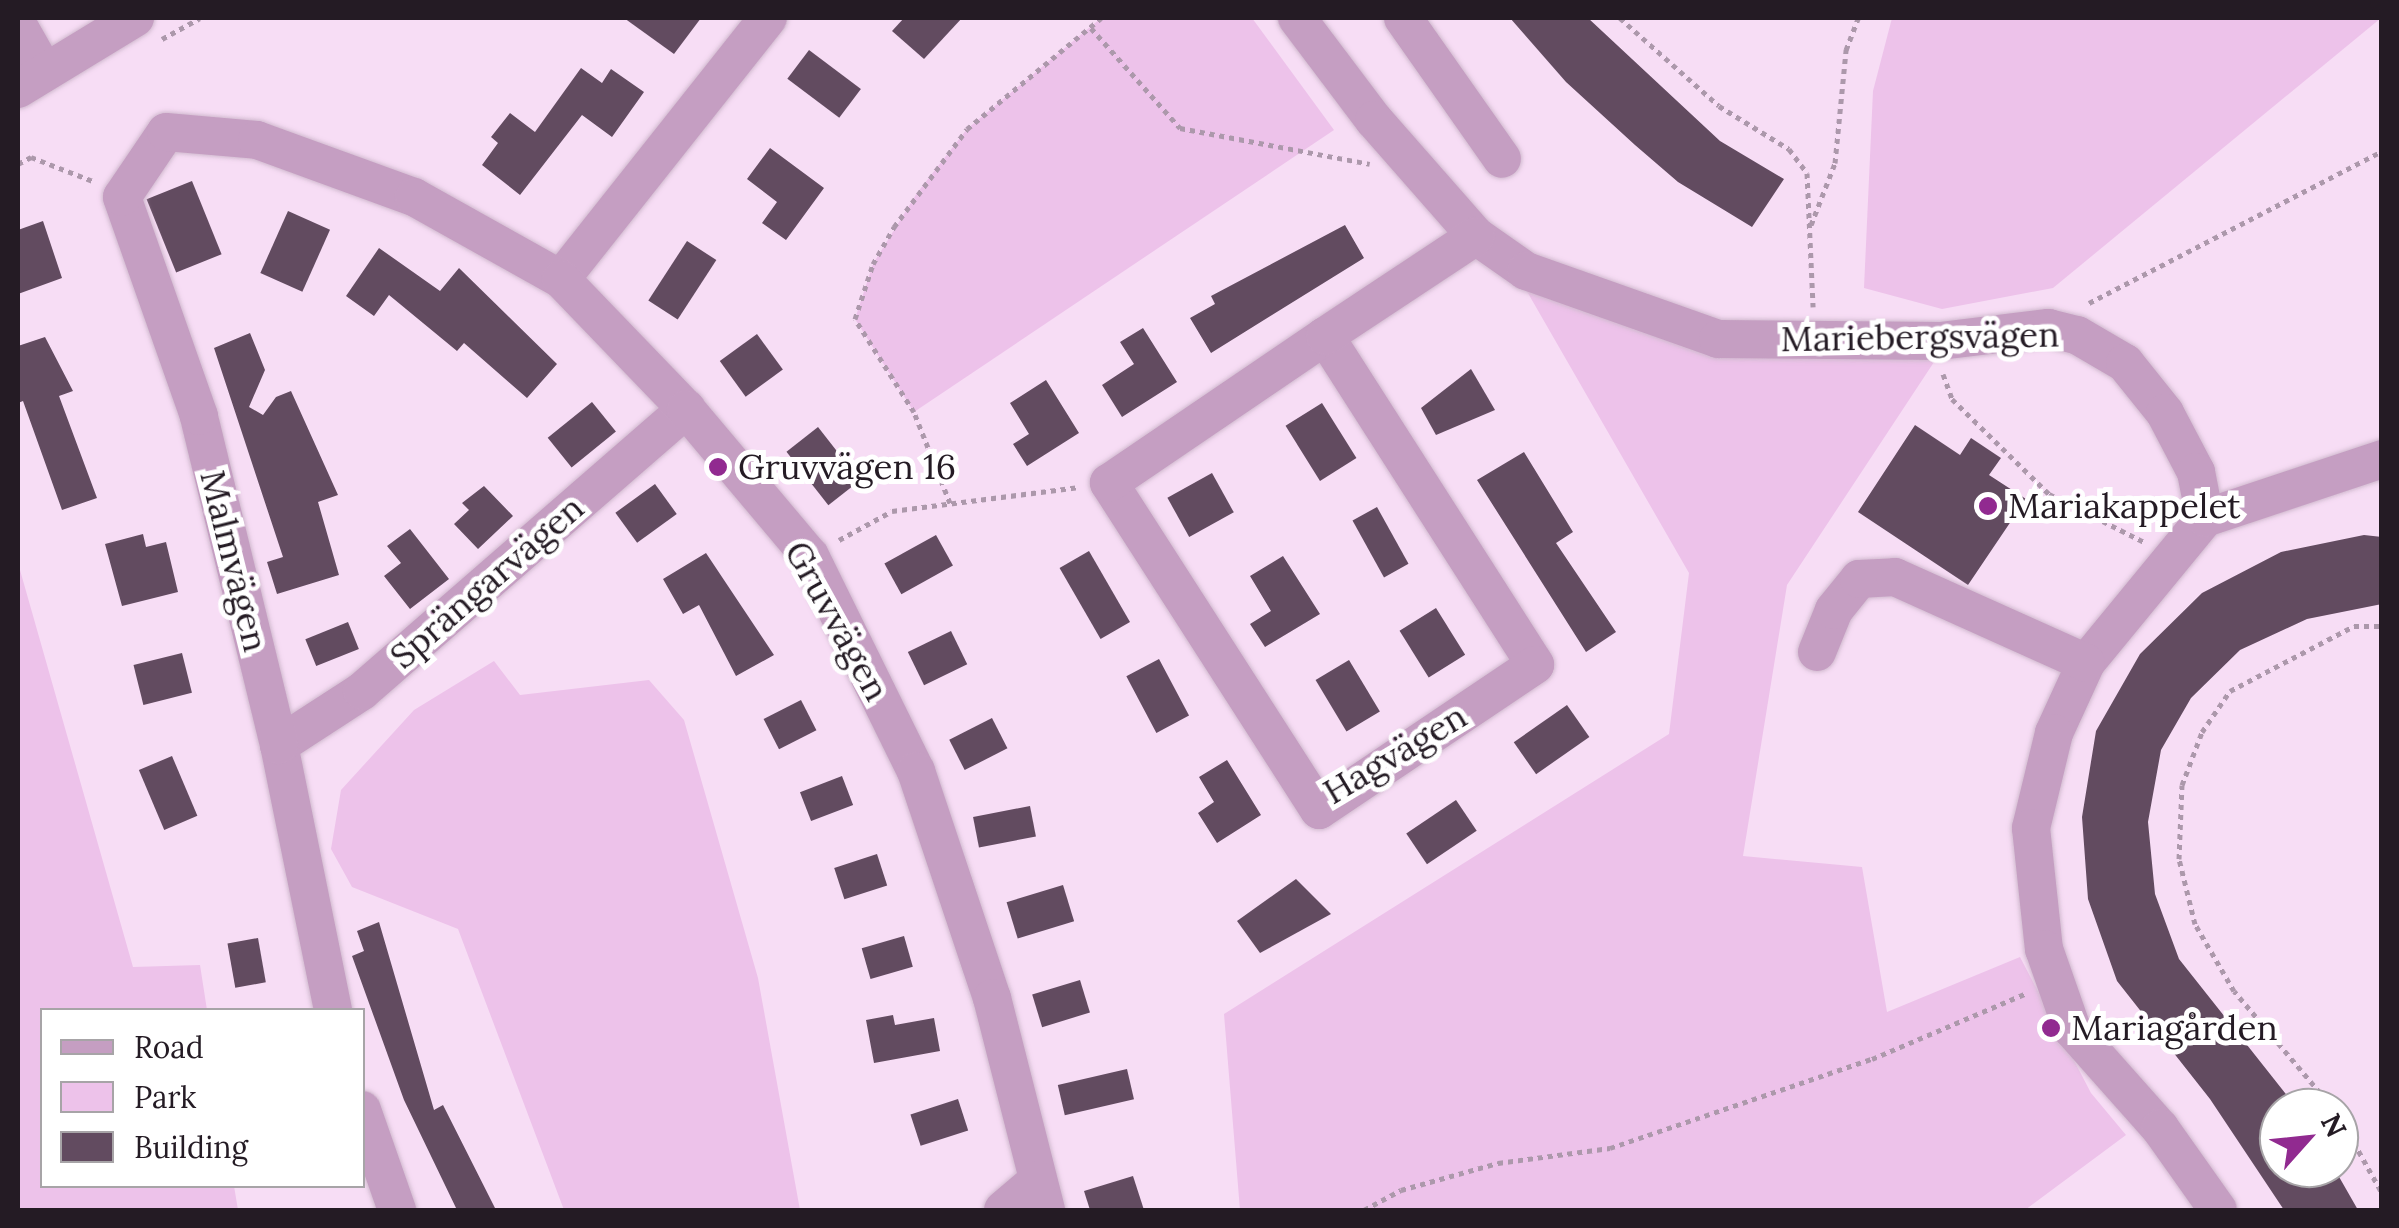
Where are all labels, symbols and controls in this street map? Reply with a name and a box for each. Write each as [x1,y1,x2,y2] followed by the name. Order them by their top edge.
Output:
[1780,314,2060,360] street label: Mariebergsvägen
[738,446,956,488] place label: Gruvvägen 16
[707,456,729,478] marker: Gruvvägen 16
[191,466,277,656] street label: Malmvägen
[2008,485,2241,527] place label: Mariakappelet
[382,487,592,677] street label: Sprängarvägen
[1977,495,1999,517] marker: Mariakappelet
[776,534,898,708] street label: Gruvvägen
[1316,695,1474,813] street label: Hagvägen
[2071,1007,2278,1049] place label: Mariagården
[40,1008,365,1188] legend
[2040,1017,2062,1039] marker: Mariagården
[134,1028,204,1066] text: Road
[134,1078,196,1116] text: Park
[2259,1088,2359,1188] north arrow
[2313,1107,2355,1143] text: N
[134,1128,248,1166] text: Building

